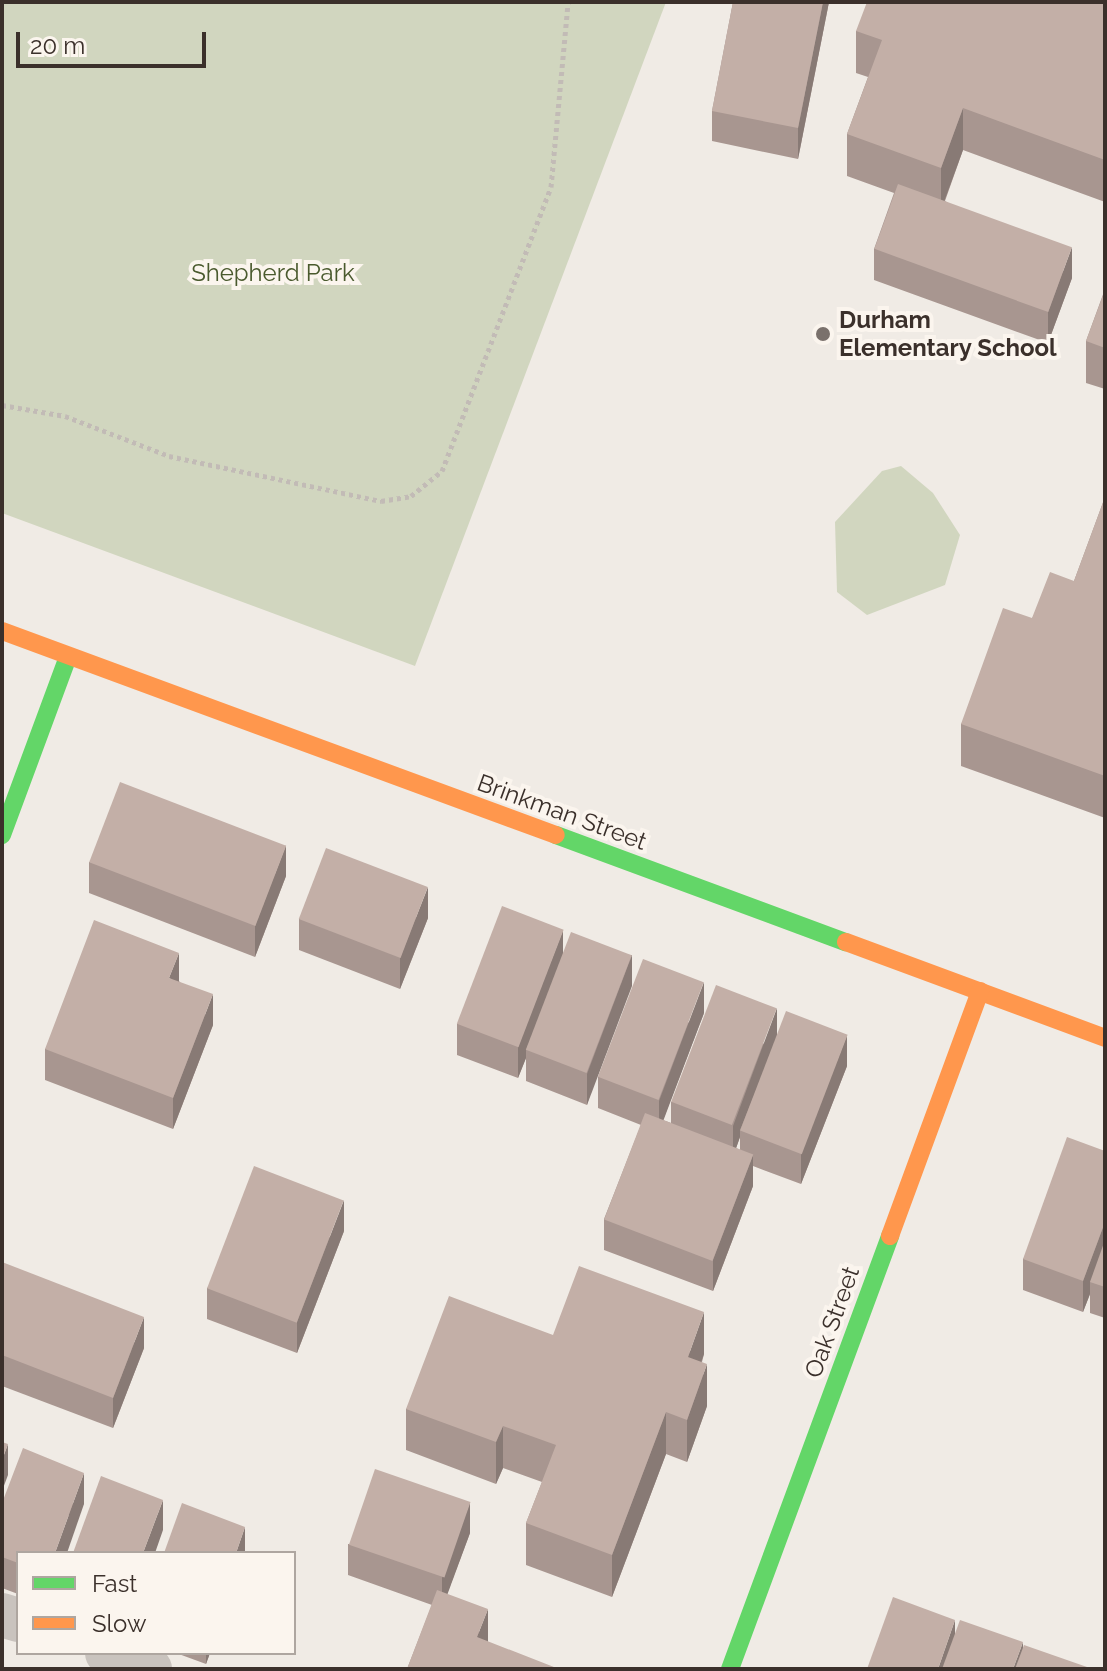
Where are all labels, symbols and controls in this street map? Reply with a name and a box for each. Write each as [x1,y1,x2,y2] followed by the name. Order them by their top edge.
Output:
[20,16,210,66] scale bar
[30,31,85,60] text: 20 m
[191,259,355,287] park label: Shepherd Park
[839,306,1057,362] place label: Durham Elementary School
[814,325,832,343] marker: Durham Elementary School
[473,768,651,856] street label: Brinkman Street
[799,1262,865,1382] street label: Oak Street
[16,1551,296,1655] legend
[92,1569,137,1598] text: Fast
[92,1609,146,1638] text: Slow

